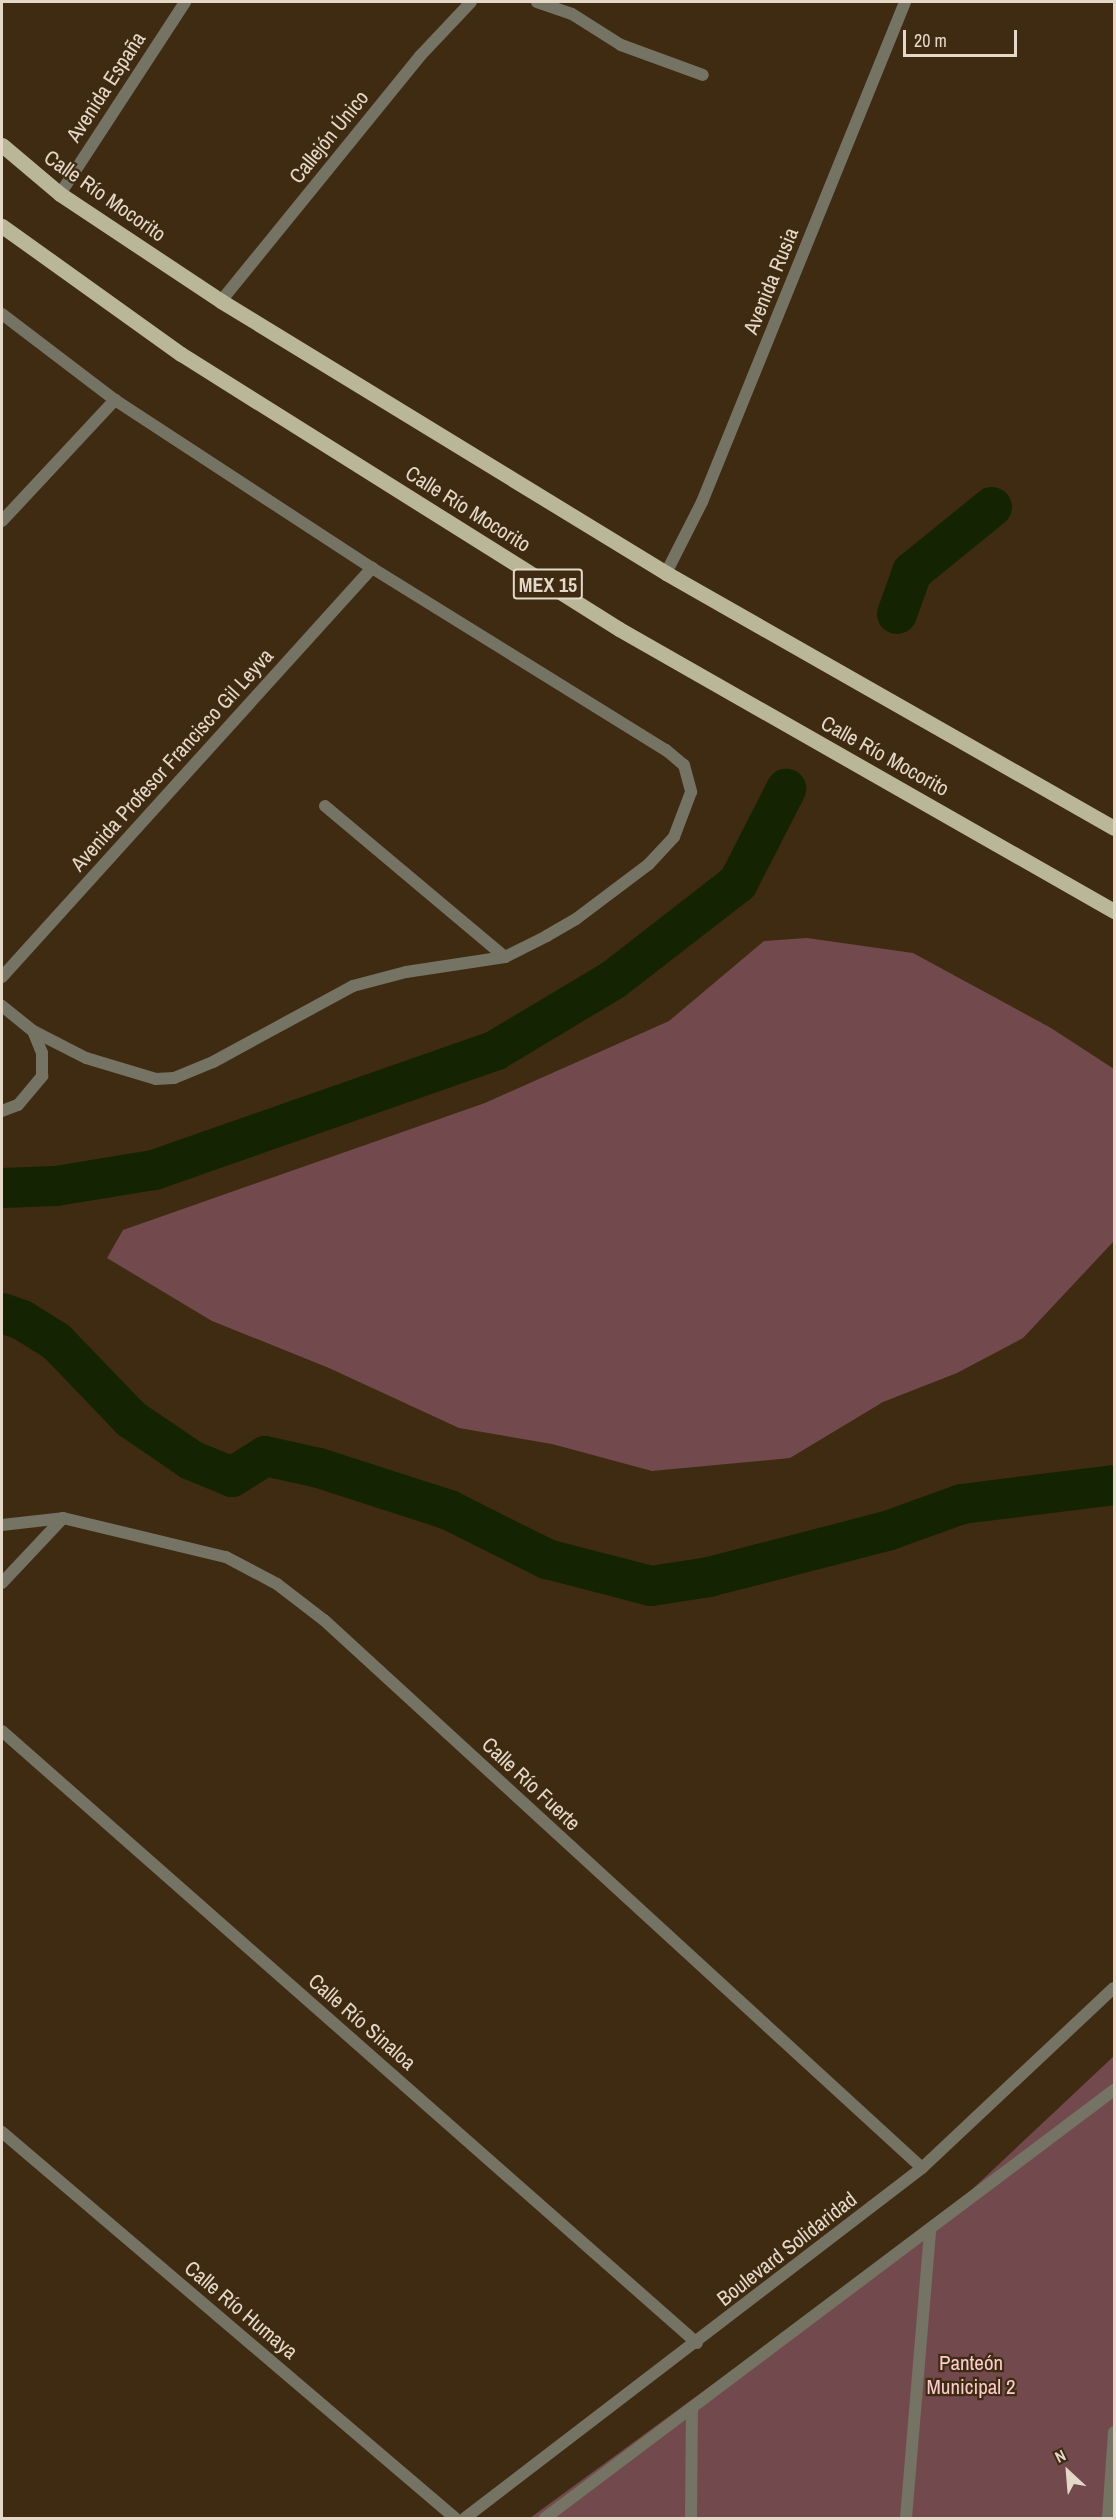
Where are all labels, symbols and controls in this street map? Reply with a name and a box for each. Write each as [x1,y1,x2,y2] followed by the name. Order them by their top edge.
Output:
[906,18,1020,56] scale bar
[61,27,151,147] street label: Avenida España
[914,28,947,53] text: 20 m
[284,86,374,188] street label: Callejón Único
[39,145,171,247] street label: Calle Río Mocorito
[738,224,804,338] street label: Avenida Rusia
[401,461,535,557] street label: Calle Río Mocorito
[512,567,584,601] road number: MEX 15
[65,644,279,876] street label: Avenida Profesor Francisco Gil Leyva
[817,710,953,802] street label: Calle Río Mocorito
[477,1732,585,1836] street label: Calle Río Fuerte
[303,1969,421,2075] street label: Calle Río Sinaloa
[712,2187,862,2311] street label: Boulevard Solidaridad
[179,2255,303,2365] street label: Calle Río Humaya
[926,2350,1016,2400] park label: Panteón Municipal 2
[1038,2442,1098,2502] north arrow
[1051,2444,1069,2468] text: N

